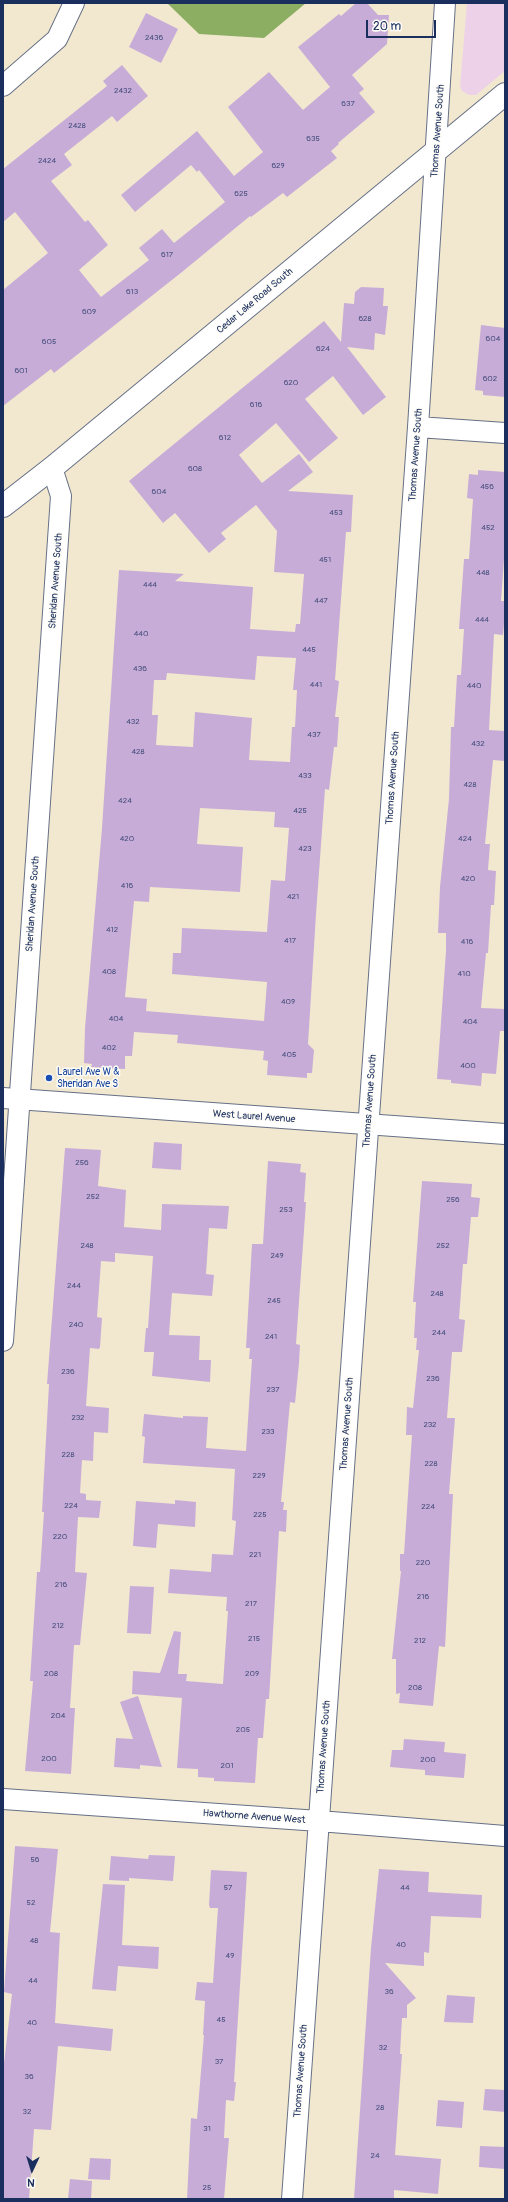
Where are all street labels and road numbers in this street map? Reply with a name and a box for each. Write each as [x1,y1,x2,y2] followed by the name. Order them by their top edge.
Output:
[429,84,447,178] street label: Thomas Avenue South
[214,266,296,336] street label: Cedar Lake Road South
[407,408,425,502] street label: Thomas Avenue South
[47,533,65,629] street label: Sheridan Avenue South
[384,731,402,825] street label: Thomas Avenue South
[24,856,42,952] street label: Sheridan Avenue South
[361,1054,379,1148] street label: Thomas Avenue South
[212,1108,296,1126] street label: West Laurel Avenue
[338,1377,356,1471] street label: Thomas Avenue South
[315,1700,333,1794] street label: Thomas Avenue South
[202,1807,306,1827] street label: Hawthorne Avenue West
[292,2024,310,2118] street label: Thomas Avenue South

